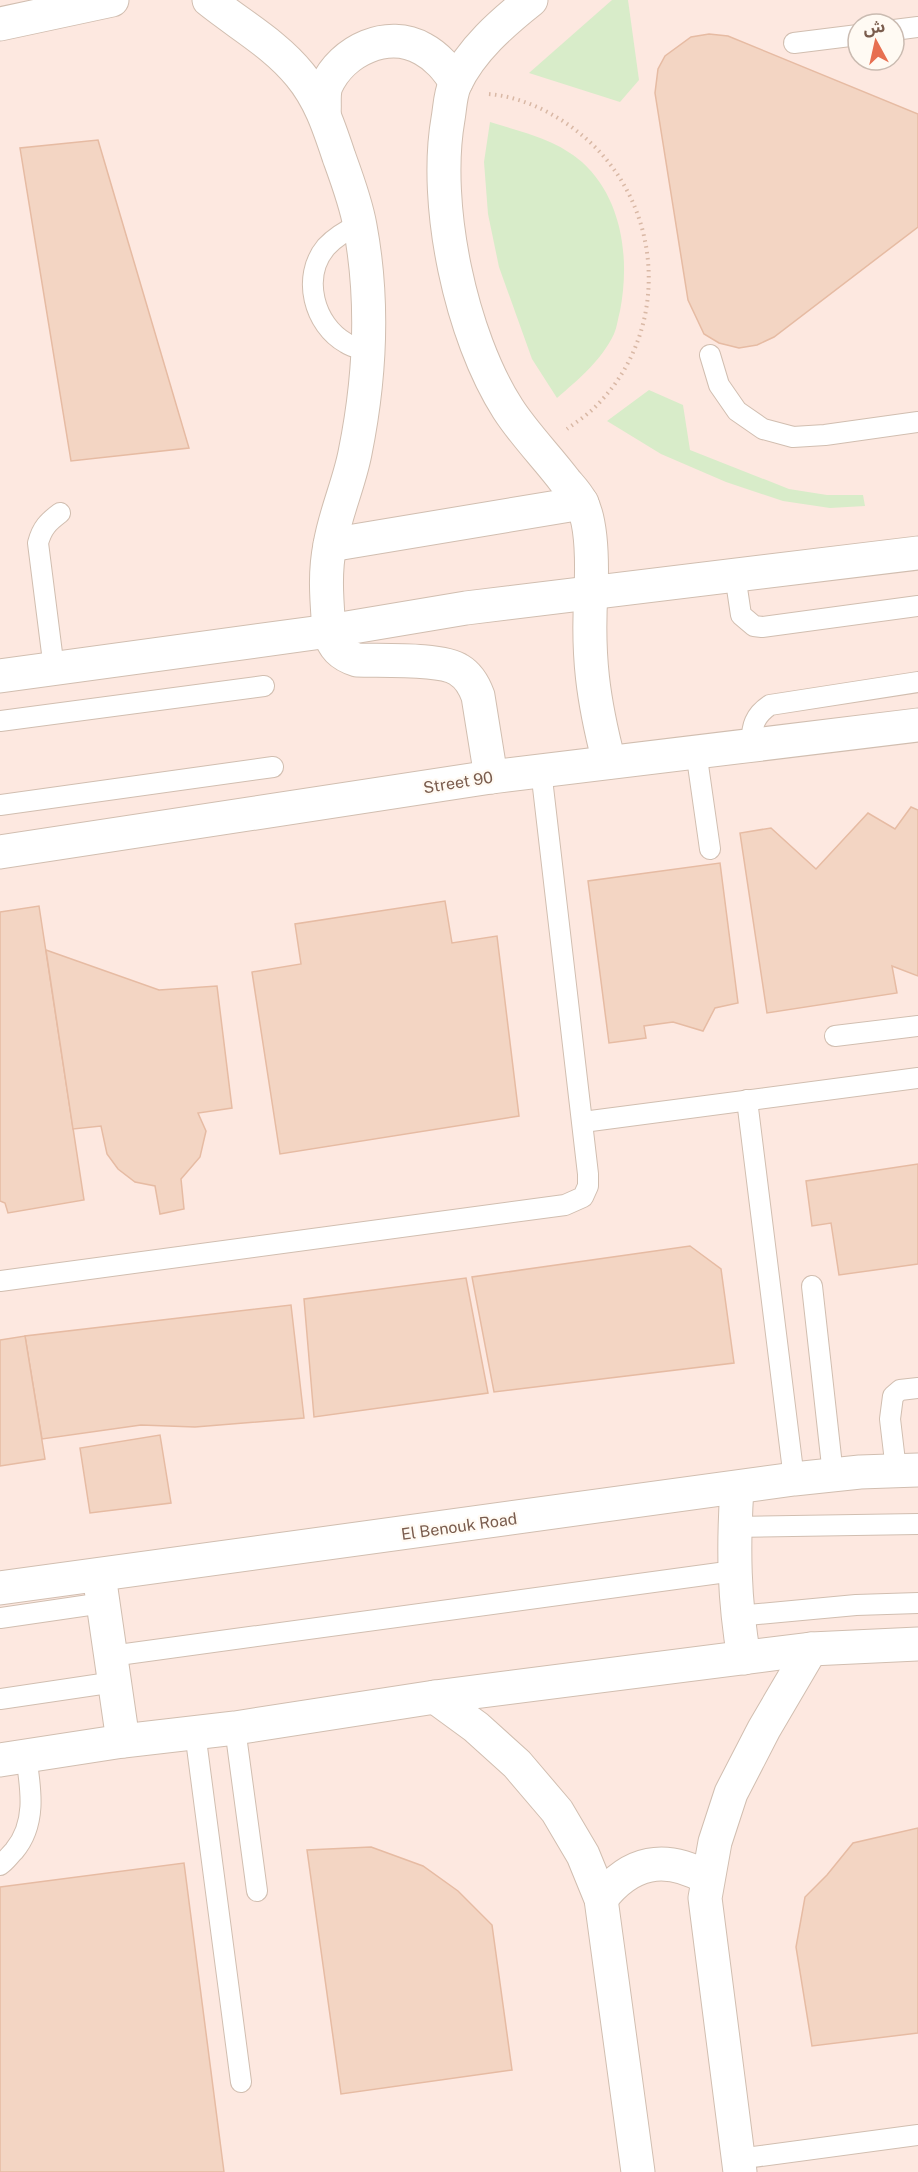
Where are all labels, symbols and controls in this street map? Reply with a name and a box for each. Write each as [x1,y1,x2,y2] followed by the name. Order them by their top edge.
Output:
[846,12,906,72] north arrow
[862,17,886,39] text: ش
[422,768,494,797] street label: Street 90
[400,1509,518,1544] street label: El Benouk Road

